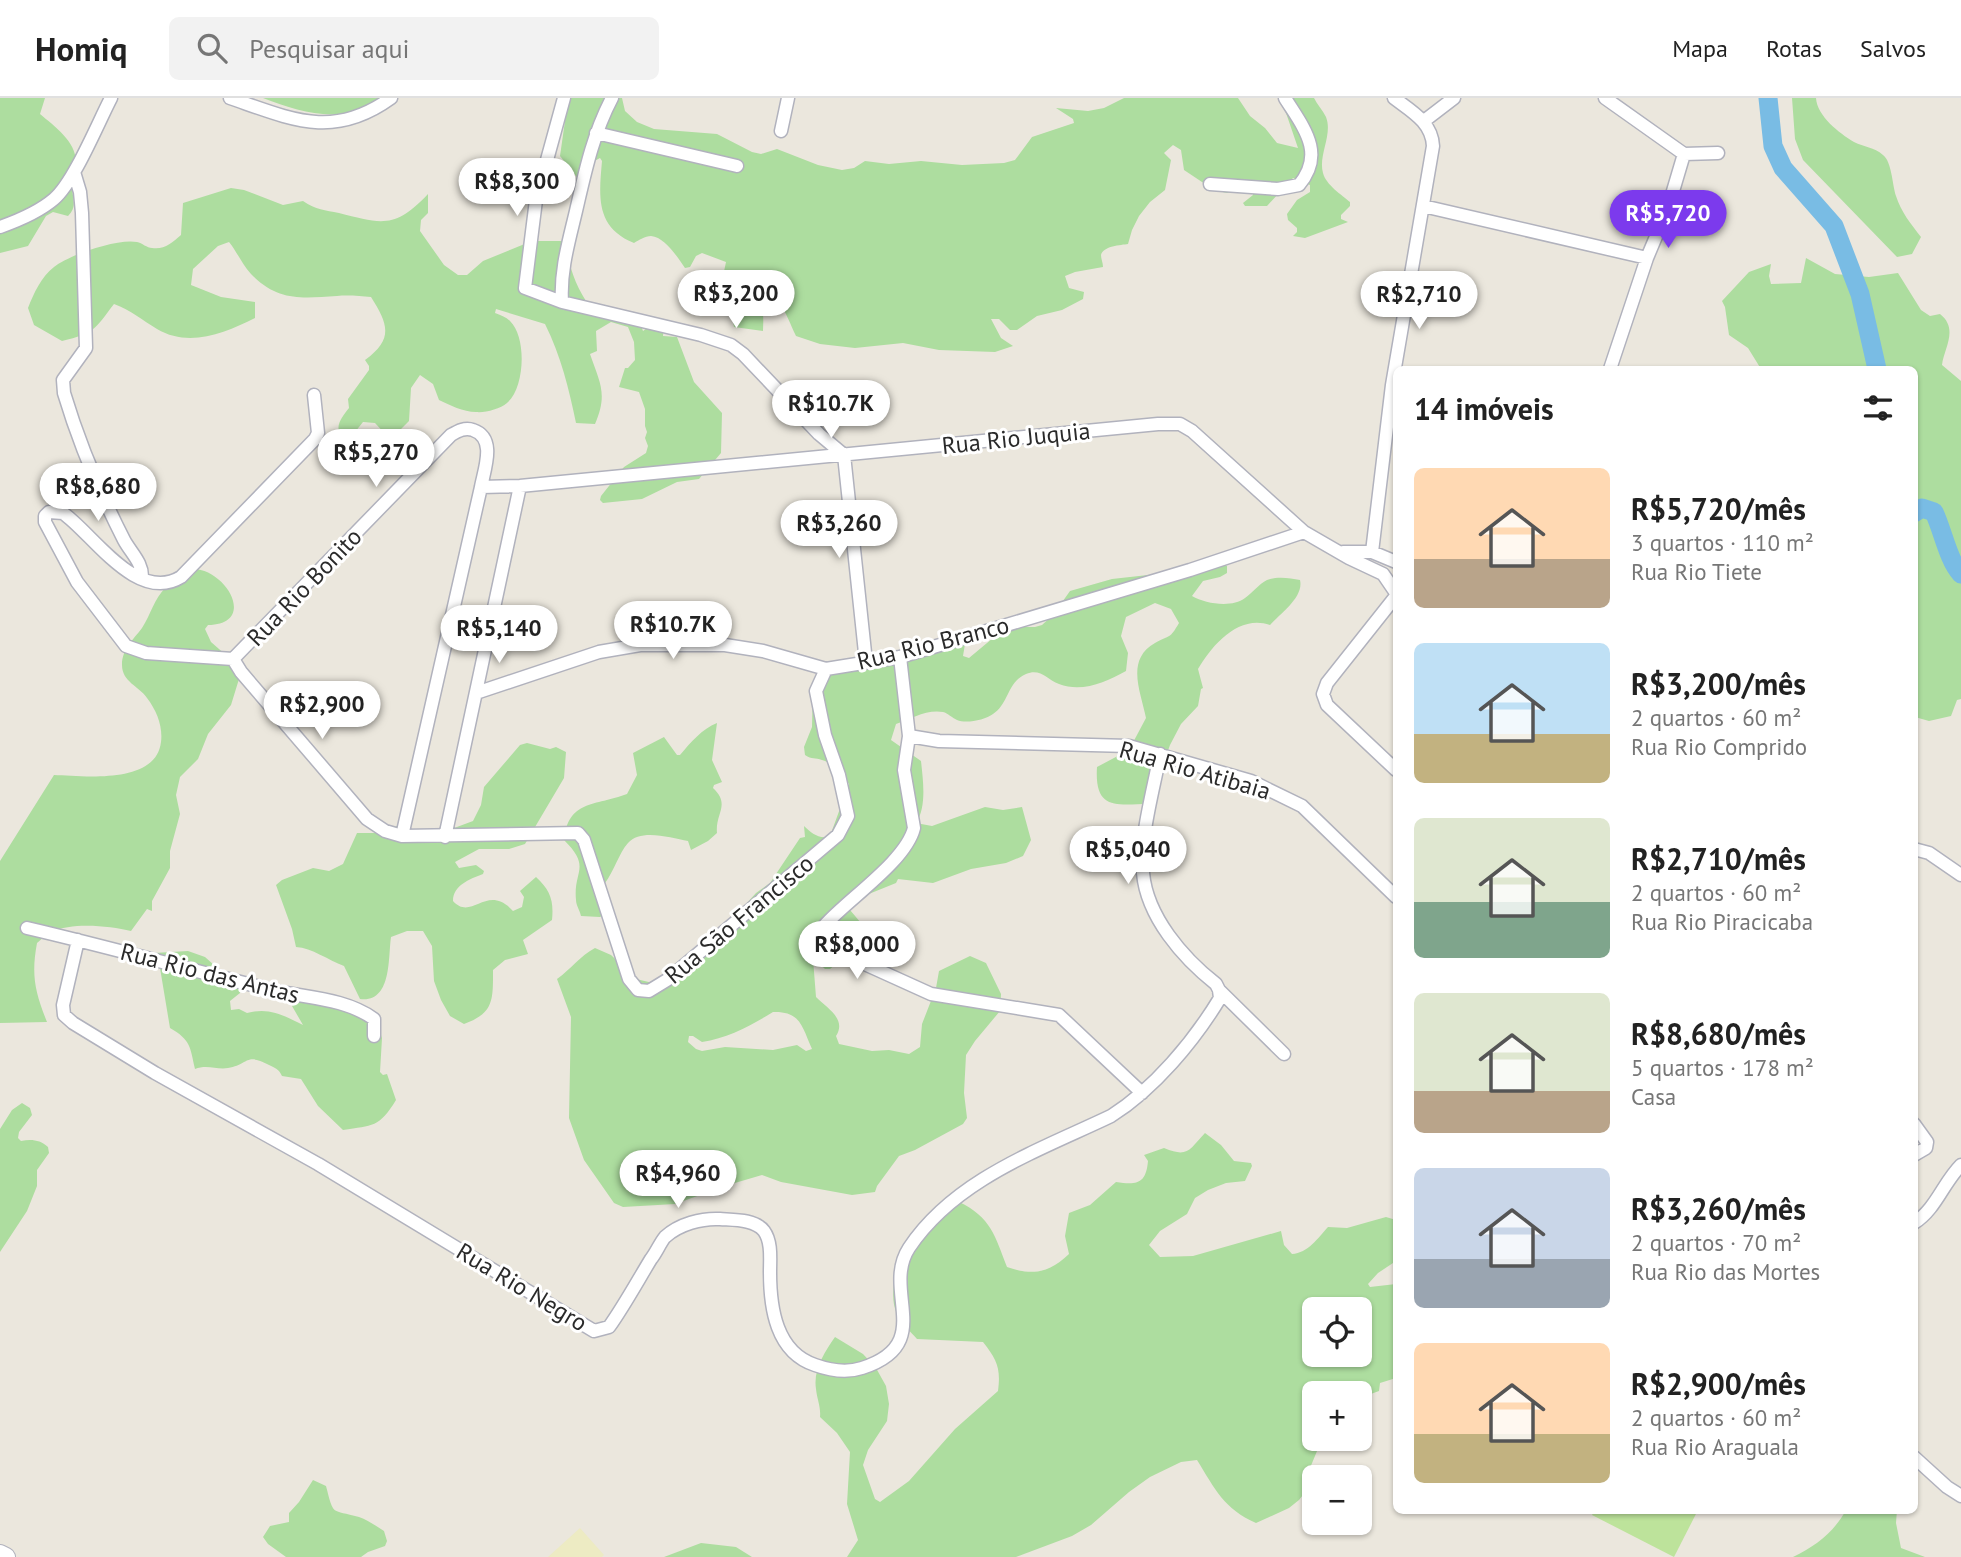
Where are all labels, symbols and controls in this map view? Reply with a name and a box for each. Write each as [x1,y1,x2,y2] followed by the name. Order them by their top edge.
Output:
[169,17,659,80] search box
[35,27,127,70] text: Homiq
[193,29,231,67] icon: search
[249,32,410,65] text: Pesquisar aqui
[1672,33,1728,64] text: Mapa
[1766,33,1822,64] text: Rotas
[1860,33,1926,64] text: Salvos
[452,158,582,218] pin: R$8,300
[475,166,559,195] text: R$8,300
[1603,190,1733,250] pin: R$5,720
[1626,198,1710,227] text: R$5,720
[671,271,801,330] pin: R$3,200
[1354,272,1484,331] pin: R$2,710
[694,278,778,307] text: R$3,200
[1377,279,1461,308] text: R$2,710
[766,380,896,440] pin: R$10.7K
[788,388,874,417] text: R$10.7K
[1414,389,1554,428] text: 14 imóveis
[1859,389,1897,427] icon: filters
[940,415,1092,461] street label: Rua Rio Juquia
[311,430,441,489] pin: R$5,270
[334,437,418,466] text: R$5,270
[33,464,163,523] pin: R$8,680
[56,471,140,500] text: R$8,680
[1631,489,1806,528] text: R$5,720/mês
[1470,496,1554,580] icon: home
[774,500,904,560] pin: R$3,260
[797,508,881,537] text: R$3,260
[240,521,368,653] street label: Rua Rio Bonito
[1631,528,1814,557] text: 3 quartos · 110 m²
[1631,557,1762,586] text: Rua Rio Tiete
[608,602,738,661] pin: R$10.7K
[434,606,564,665] pin: R$5,140
[630,609,716,638] text: R$10.7K
[854,609,1012,677] street label: Rua Rio Branco
[457,613,541,642] text: R$5,140
[1631,664,1806,703] text: R$3,200/mês
[1470,671,1554,755] icon: home
[257,682,387,741] pin: R$2,900
[280,689,364,718] text: R$2,900
[1631,703,1801,732] text: 2 quartos · 60 m²
[1631,732,1807,761] text: Rua Rio Comprido
[1116,734,1274,806] street label: Rua Rio Atibaia
[1063,826,1193,886] pin: R$5,040
[1086,834,1170,863] text: R$5,040
[1631,839,1806,878] text: R$2,710/mês
[1470,846,1554,930] icon: home
[658,848,820,990] street label: Rua São Francisco
[1631,878,1801,907] text: 2 quartos · 60 m²
[1631,907,1813,936] text: Rua Rio Piracicaba
[792,922,922,981] pin: R$8,000
[815,929,899,958] text: R$8,000
[117,936,303,1010] street label: Rua Rio das Antas
[1631,1014,1806,1053] text: R$8,680/mês
[1470,1021,1554,1105] icon: home
[1631,1053,1814,1082] text: 5 quartos · 178 m²
[1631,1082,1676,1111] text: Casa
[613,1150,743,1210] pin: R$4,960
[636,1158,720,1187] text: R$4,960
[1631,1189,1806,1228] text: R$3,260/mês
[1470,1196,1554,1280] icon: home
[1631,1228,1801,1257] text: 2 quartos · 70 m²
[451,1236,593,1338] street label: Rua Rio Negro
[1631,1257,1820,1286] text: Rua Rio das Mortes
[1302,1297,1372,1535] map controls
[1302,1297,1372,1367] button: locate
[1631,1364,1806,1403] text: R$2,900/mês
[1470,1371,1554,1455] icon: home
[1302,1381,1372,1451] button: +
[1631,1403,1801,1432] text: 2 quartos · 60 m²
[1631,1432,1799,1461] text: Rua Rio Araguala
[1302,1465,1372,1535] button: −

